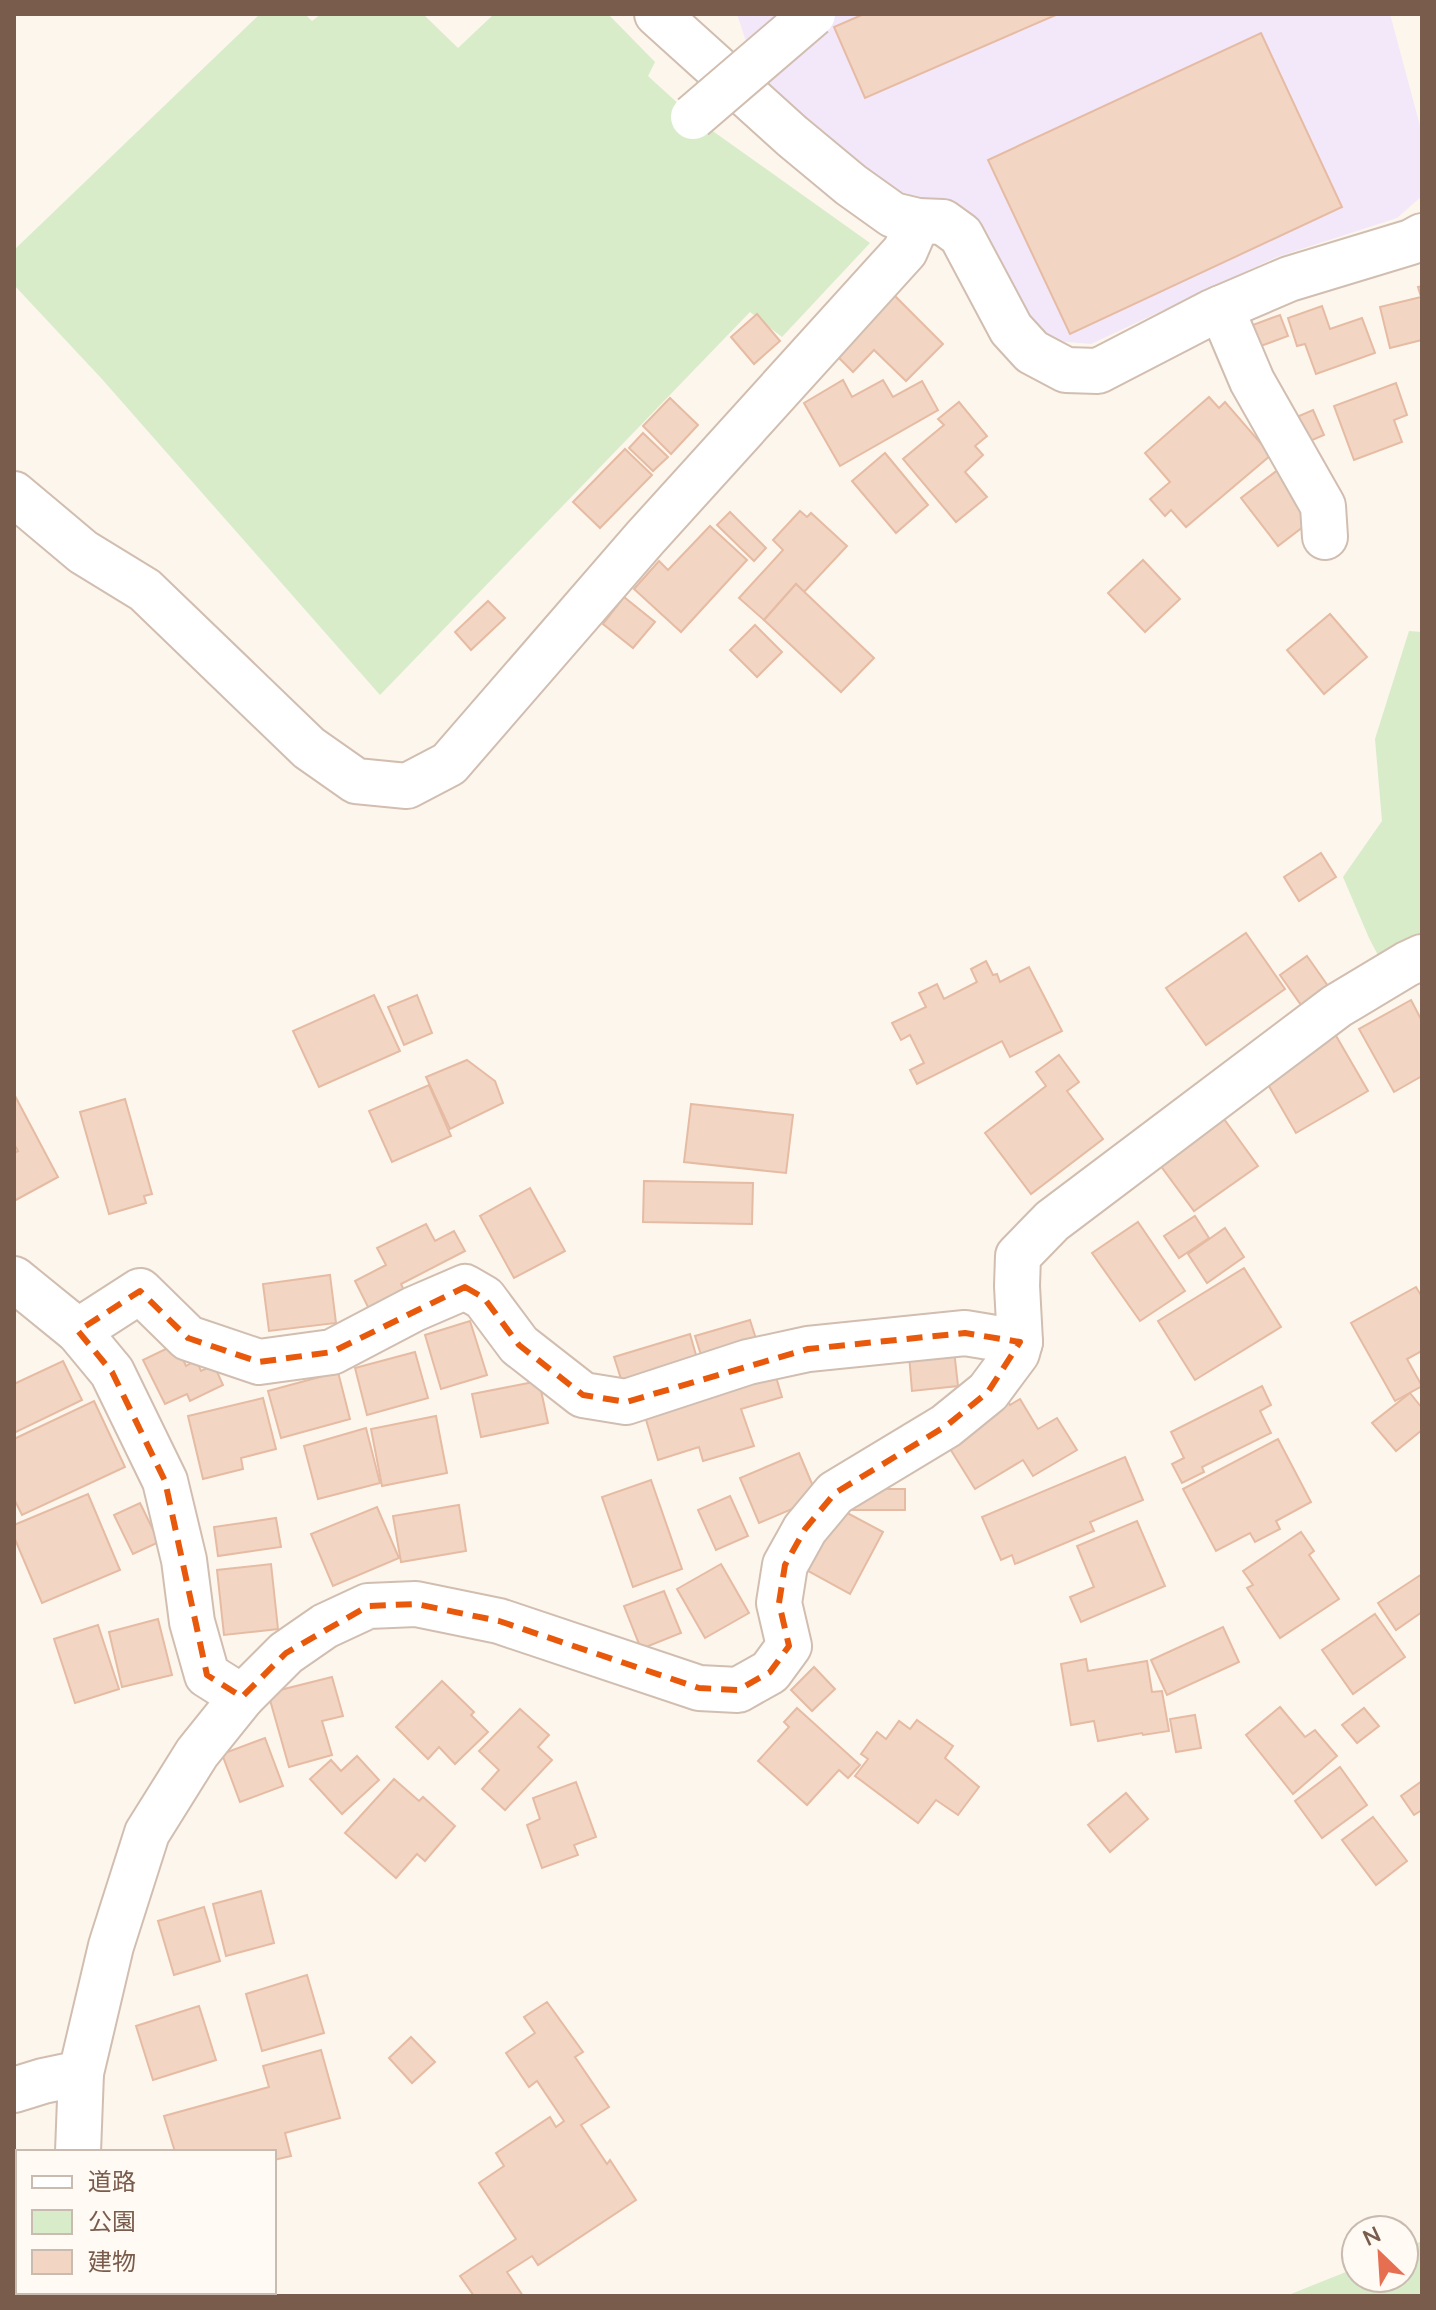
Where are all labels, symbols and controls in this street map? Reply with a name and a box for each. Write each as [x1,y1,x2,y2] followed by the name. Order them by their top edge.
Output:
[16,2150,276,2294] legend
[88,2166,136,2198] text: 道路
[88,2206,136,2238] text: 公園
[1340,2214,1420,2294] north arrow
[1358,2220,1386,2254] text: N
[88,2246,136,2278] text: 建物

